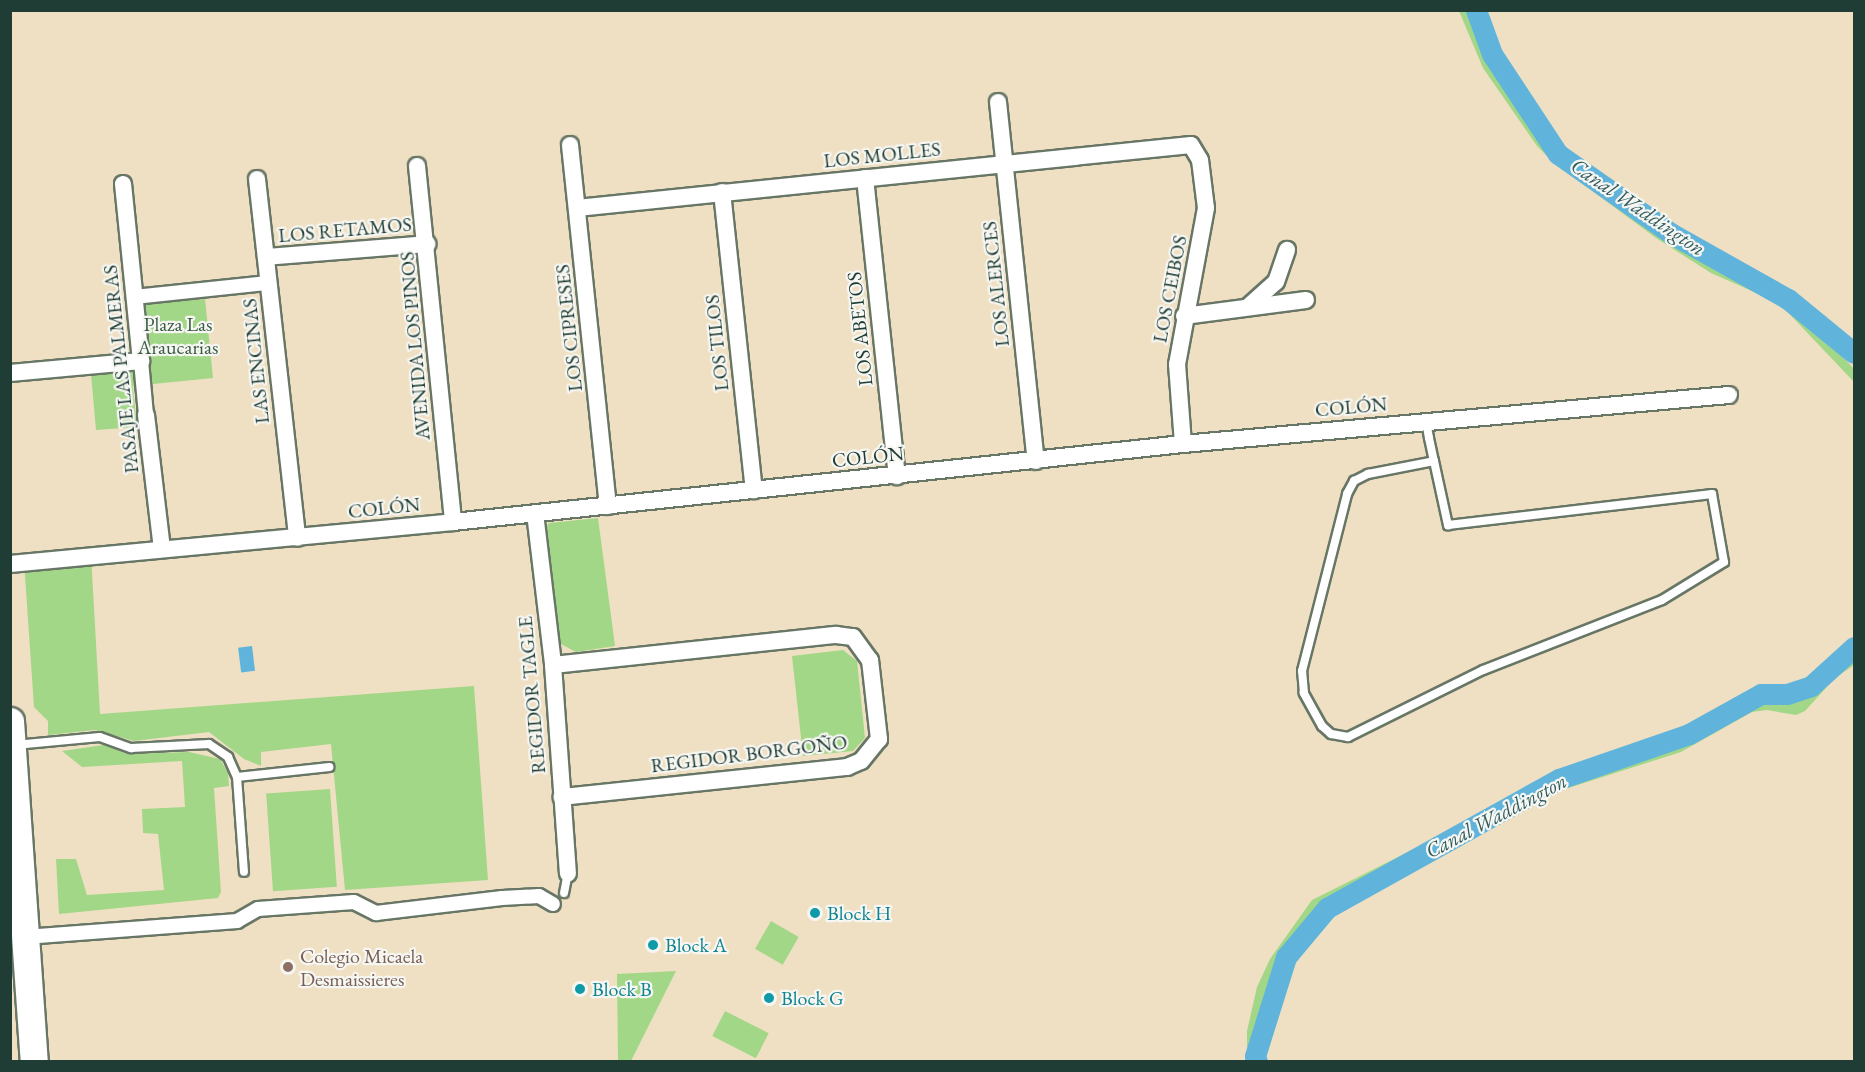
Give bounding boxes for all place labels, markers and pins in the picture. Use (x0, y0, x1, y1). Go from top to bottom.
place label: Block H (827, 901, 891, 925)
marker: Block H (808, 906, 822, 920)
place label: Block A (665, 933, 727, 957)
marker: Block A (646, 938, 660, 952)
place label: Colegio Micaela Desmaissieres (300, 944, 423, 991)
marker: Colegio Micaela Desmaissieres (281, 960, 295, 974)
place label: Block B (592, 977, 652, 1001)
marker: Block B (573, 982, 587, 996)
place label: Block G (781, 986, 844, 1010)
marker: Block G (762, 991, 776, 1005)

